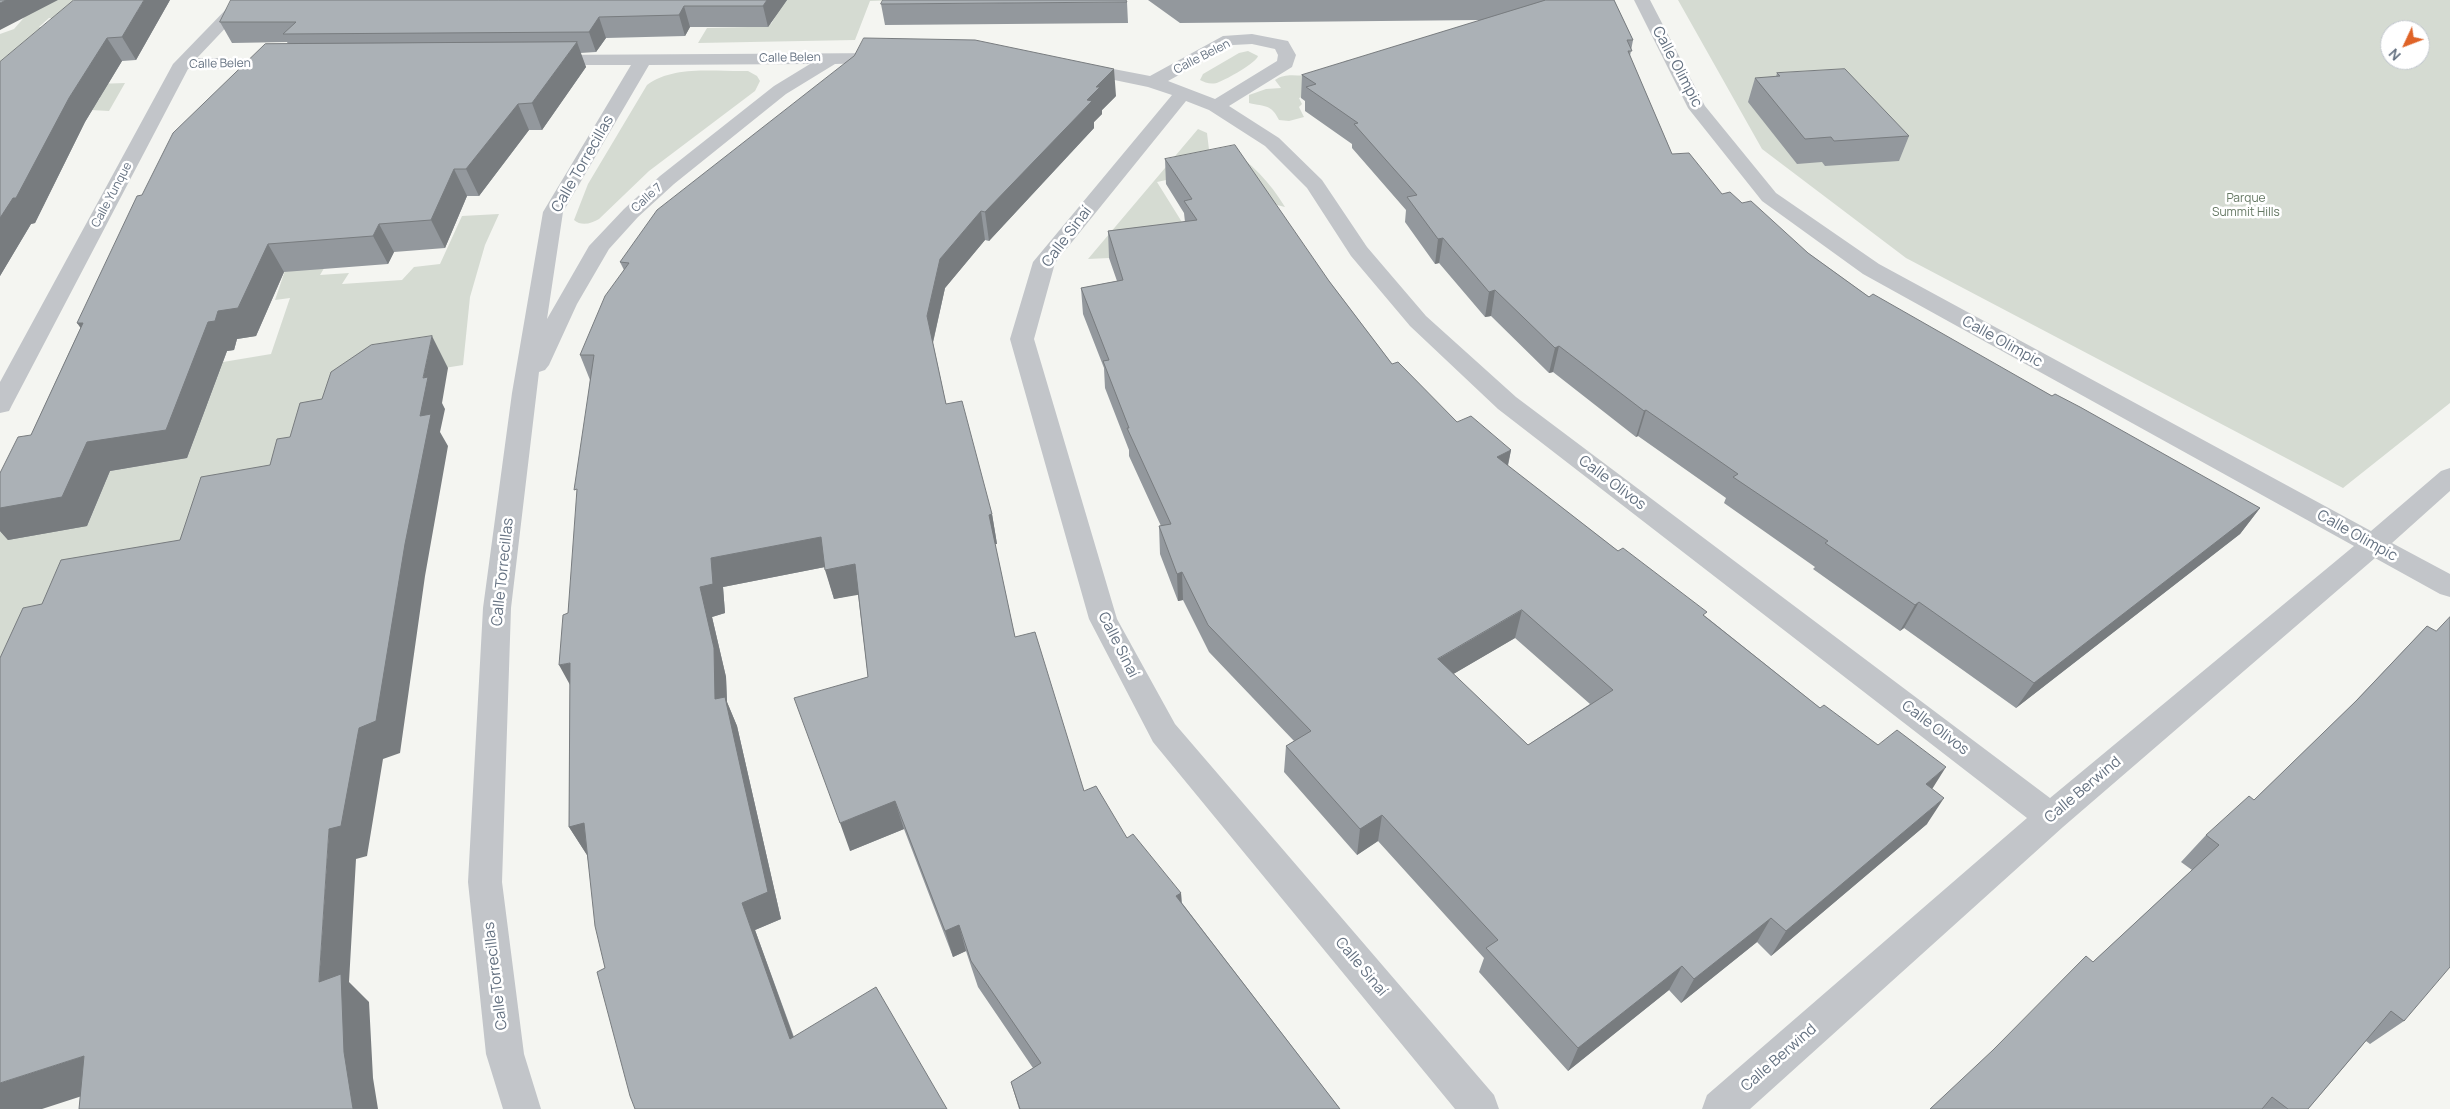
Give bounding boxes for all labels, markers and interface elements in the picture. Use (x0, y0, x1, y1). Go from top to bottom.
north arrow (2380, 20, 2430, 70)
street label: Calle Olimpic (1648, 23, 1706, 111)
street label: Calle Belen (1171, 37, 1233, 77)
text: N (2384, 45, 2405, 65)
street label: Calle Belen (759, 50, 821, 66)
street label: Calle Belen (189, 56, 251, 72)
street label: Calle Torrecillas (548, 112, 618, 216)
street label: Calle Yunque (89, 160, 135, 230)
street label: Calle 7 (629, 181, 665, 215)
park label: Parque Summit Hills (2212, 192, 2280, 220)
street label: Calle Sinaí (1038, 203, 1096, 271)
street label: Calle Olimpic (1959, 313, 2045, 371)
street label: Calle Olivos (1575, 452, 1649, 514)
street label: Calle Olimpic (2314, 507, 2400, 565)
street label: Calle Torrecillas (488, 517, 518, 627)
street label: Calle Sinaí (1094, 609, 1142, 681)
street label: Calle Olivos (1898, 697, 1972, 759)
street label: Calle Berwind (2041, 753, 2125, 827)
street label: Calle Torrecillas (480, 921, 512, 1031)
street label: Calle Sinaí (1331, 934, 1391, 1000)
street label: Calle Berwind (1738, 1020, 1820, 1096)

